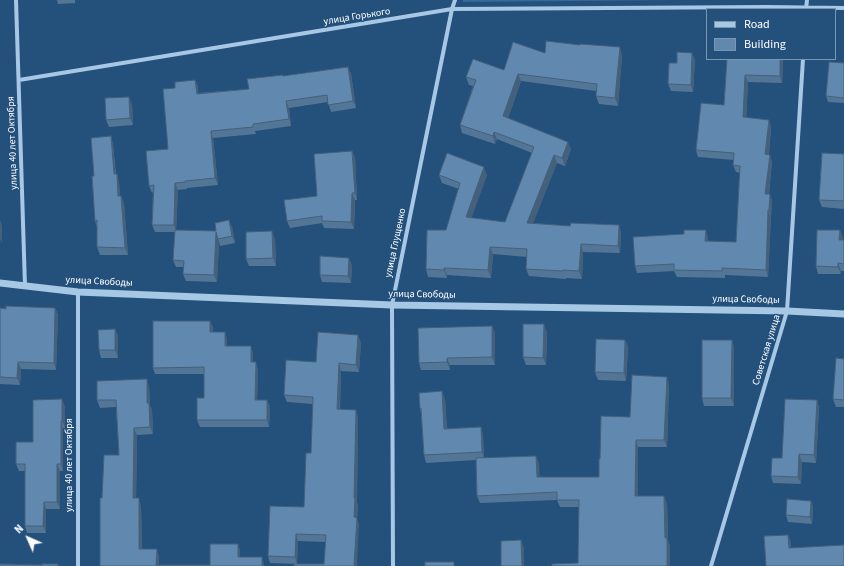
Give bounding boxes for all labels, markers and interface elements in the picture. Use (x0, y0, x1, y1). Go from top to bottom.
street label: улица Горького (323, 6, 391, 28)
legend (706, 8, 836, 60)
text: Road (744, 16, 770, 33)
text: Building (744, 36, 786, 53)
street label: улица 40 лет Октября (5, 96, 21, 190)
street label: улица Глущенко (383, 207, 409, 279)
street label: улица Свободы (65, 274, 133, 290)
street label: улица Свободы (388, 288, 456, 302)
street label: улица Свободы (712, 293, 780, 307)
street label: Советская улица (751, 313, 783, 387)
street label: улица 40 лет Октября (64, 418, 76, 512)
north arrow (8, 518, 48, 558)
text: N (11, 521, 27, 537)

